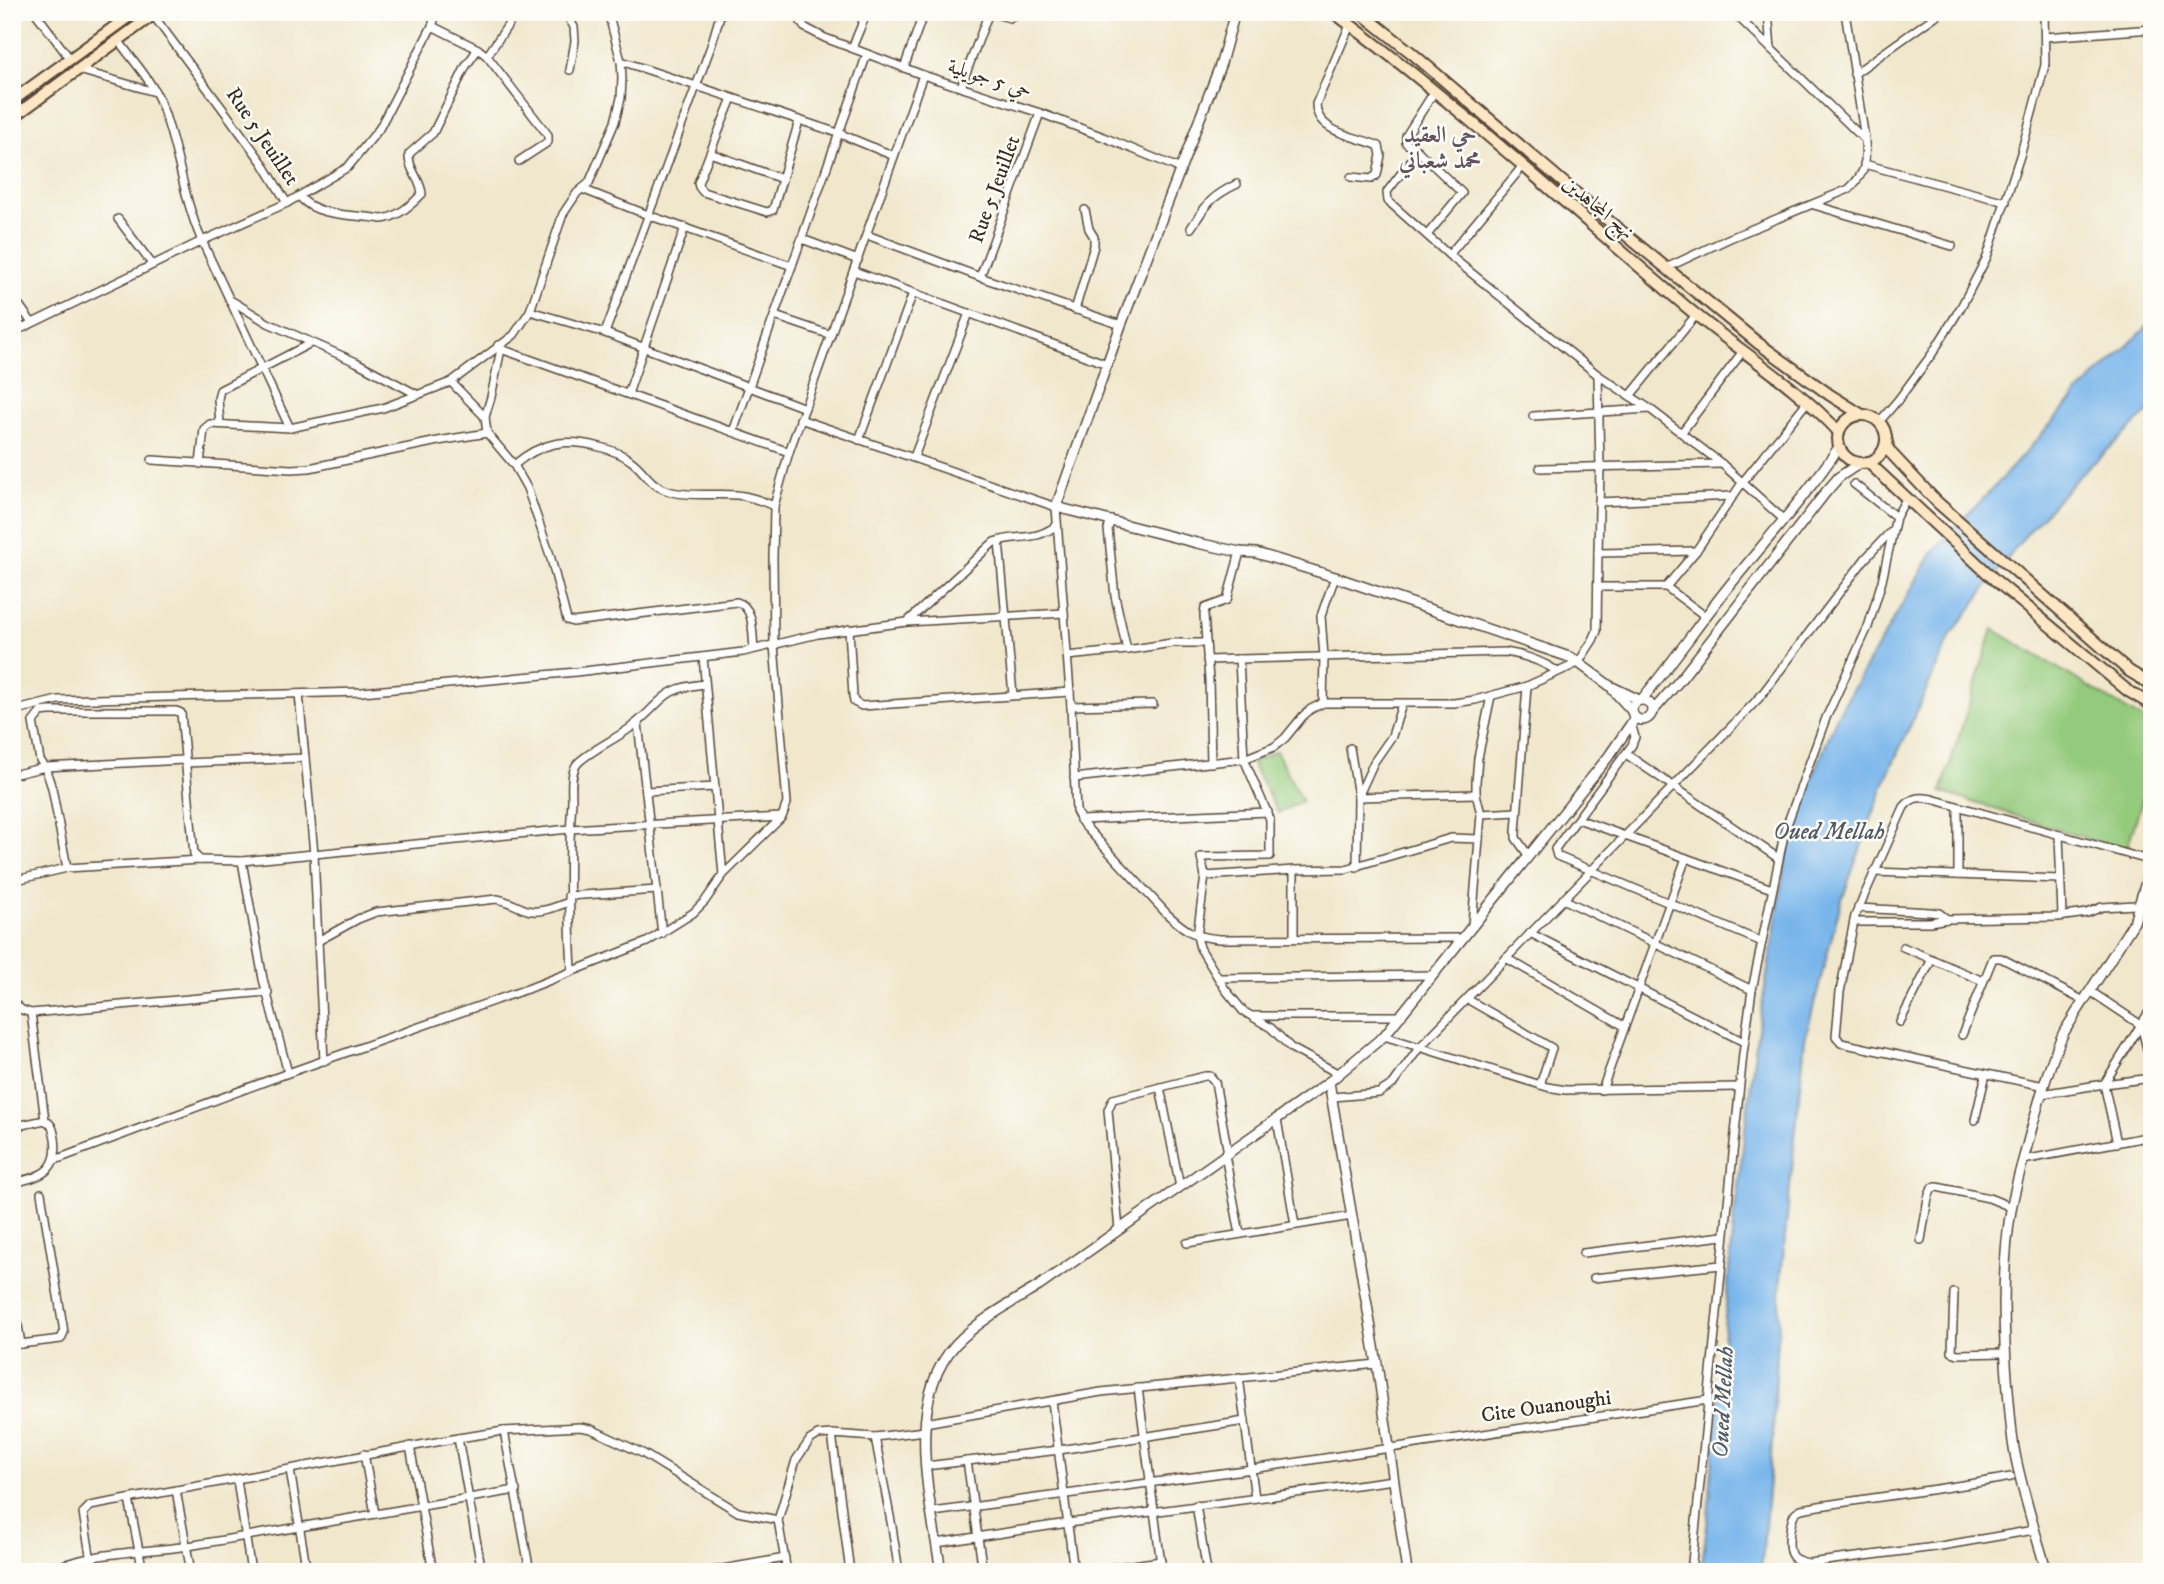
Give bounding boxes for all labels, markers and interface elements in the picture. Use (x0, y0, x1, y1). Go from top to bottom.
street label: حي 5 جويلية (943, 53, 1035, 108)
street label: Rue 5 Jeuillet (220, 83, 305, 191)
district label: حي العقيد محمد شعباني (1398, 121, 1481, 179)
street label: Rue 5 Jeuillet (963, 132, 1026, 247)
street label: نهج المجاهدين (1554, 170, 1640, 249)
water label: Oued Mellah (1773, 818, 1885, 847)
water label: Oued Mellah (1706, 1346, 1741, 1459)
street label: Cite Ouanoughi (1479, 1385, 1613, 1429)

